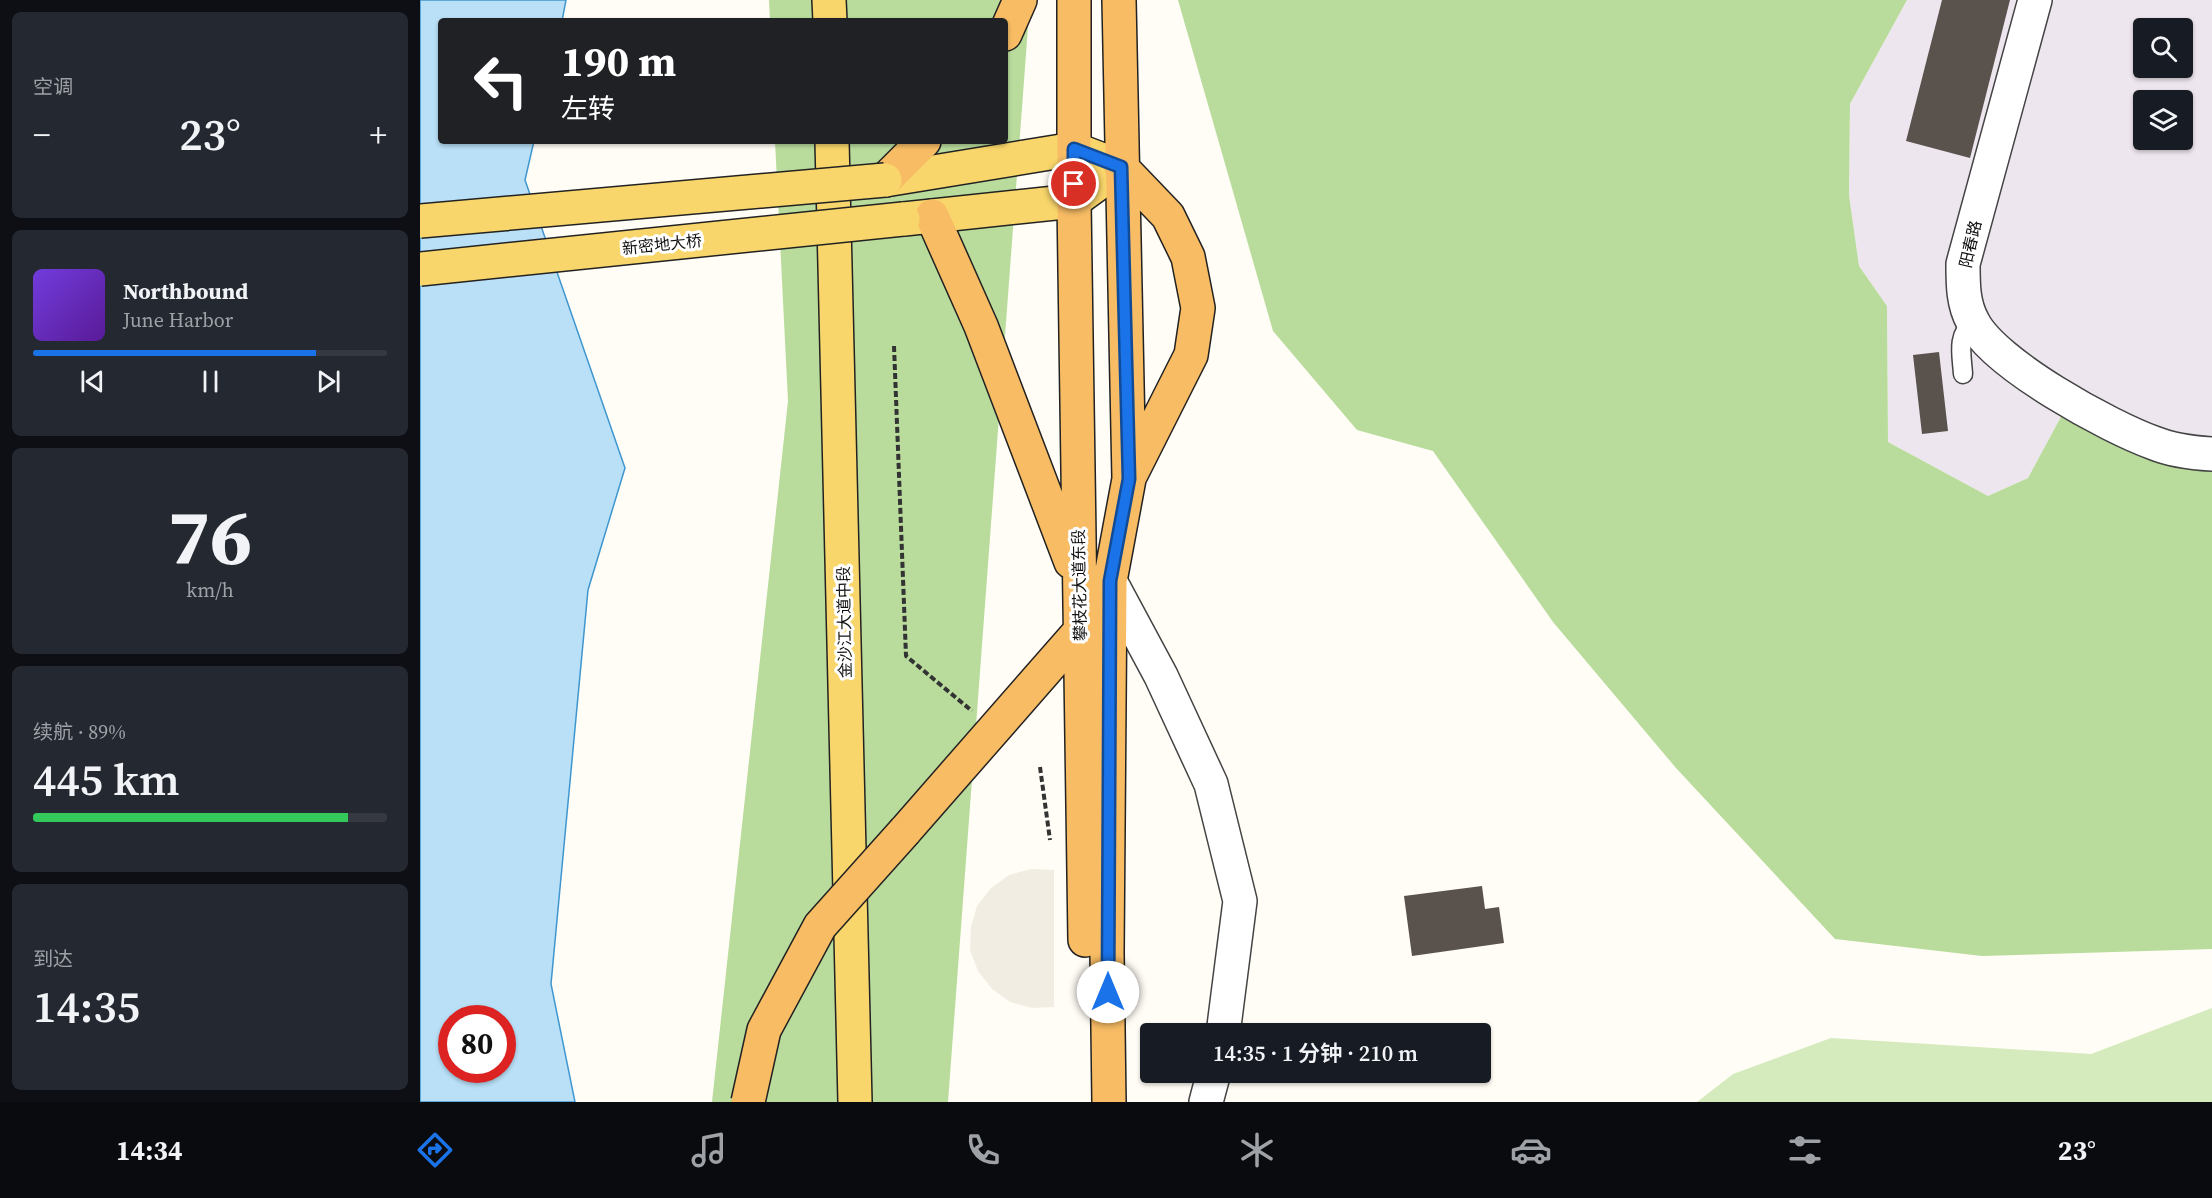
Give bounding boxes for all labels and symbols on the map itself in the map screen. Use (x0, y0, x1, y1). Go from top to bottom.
pin (1048, 158, 1099, 209)
street label: 阳春路 (1954, 218, 1986, 270)
street label: 新密地大桥 (621, 229, 703, 259)
street label: 攀枝花大道东段 (1067, 529, 1091, 641)
street label: 金沙江大道中段 (832, 566, 856, 678)
position arrow (1076, 960, 1140, 1024)
speed limit sign: 80 (438, 1005, 516, 1083)

